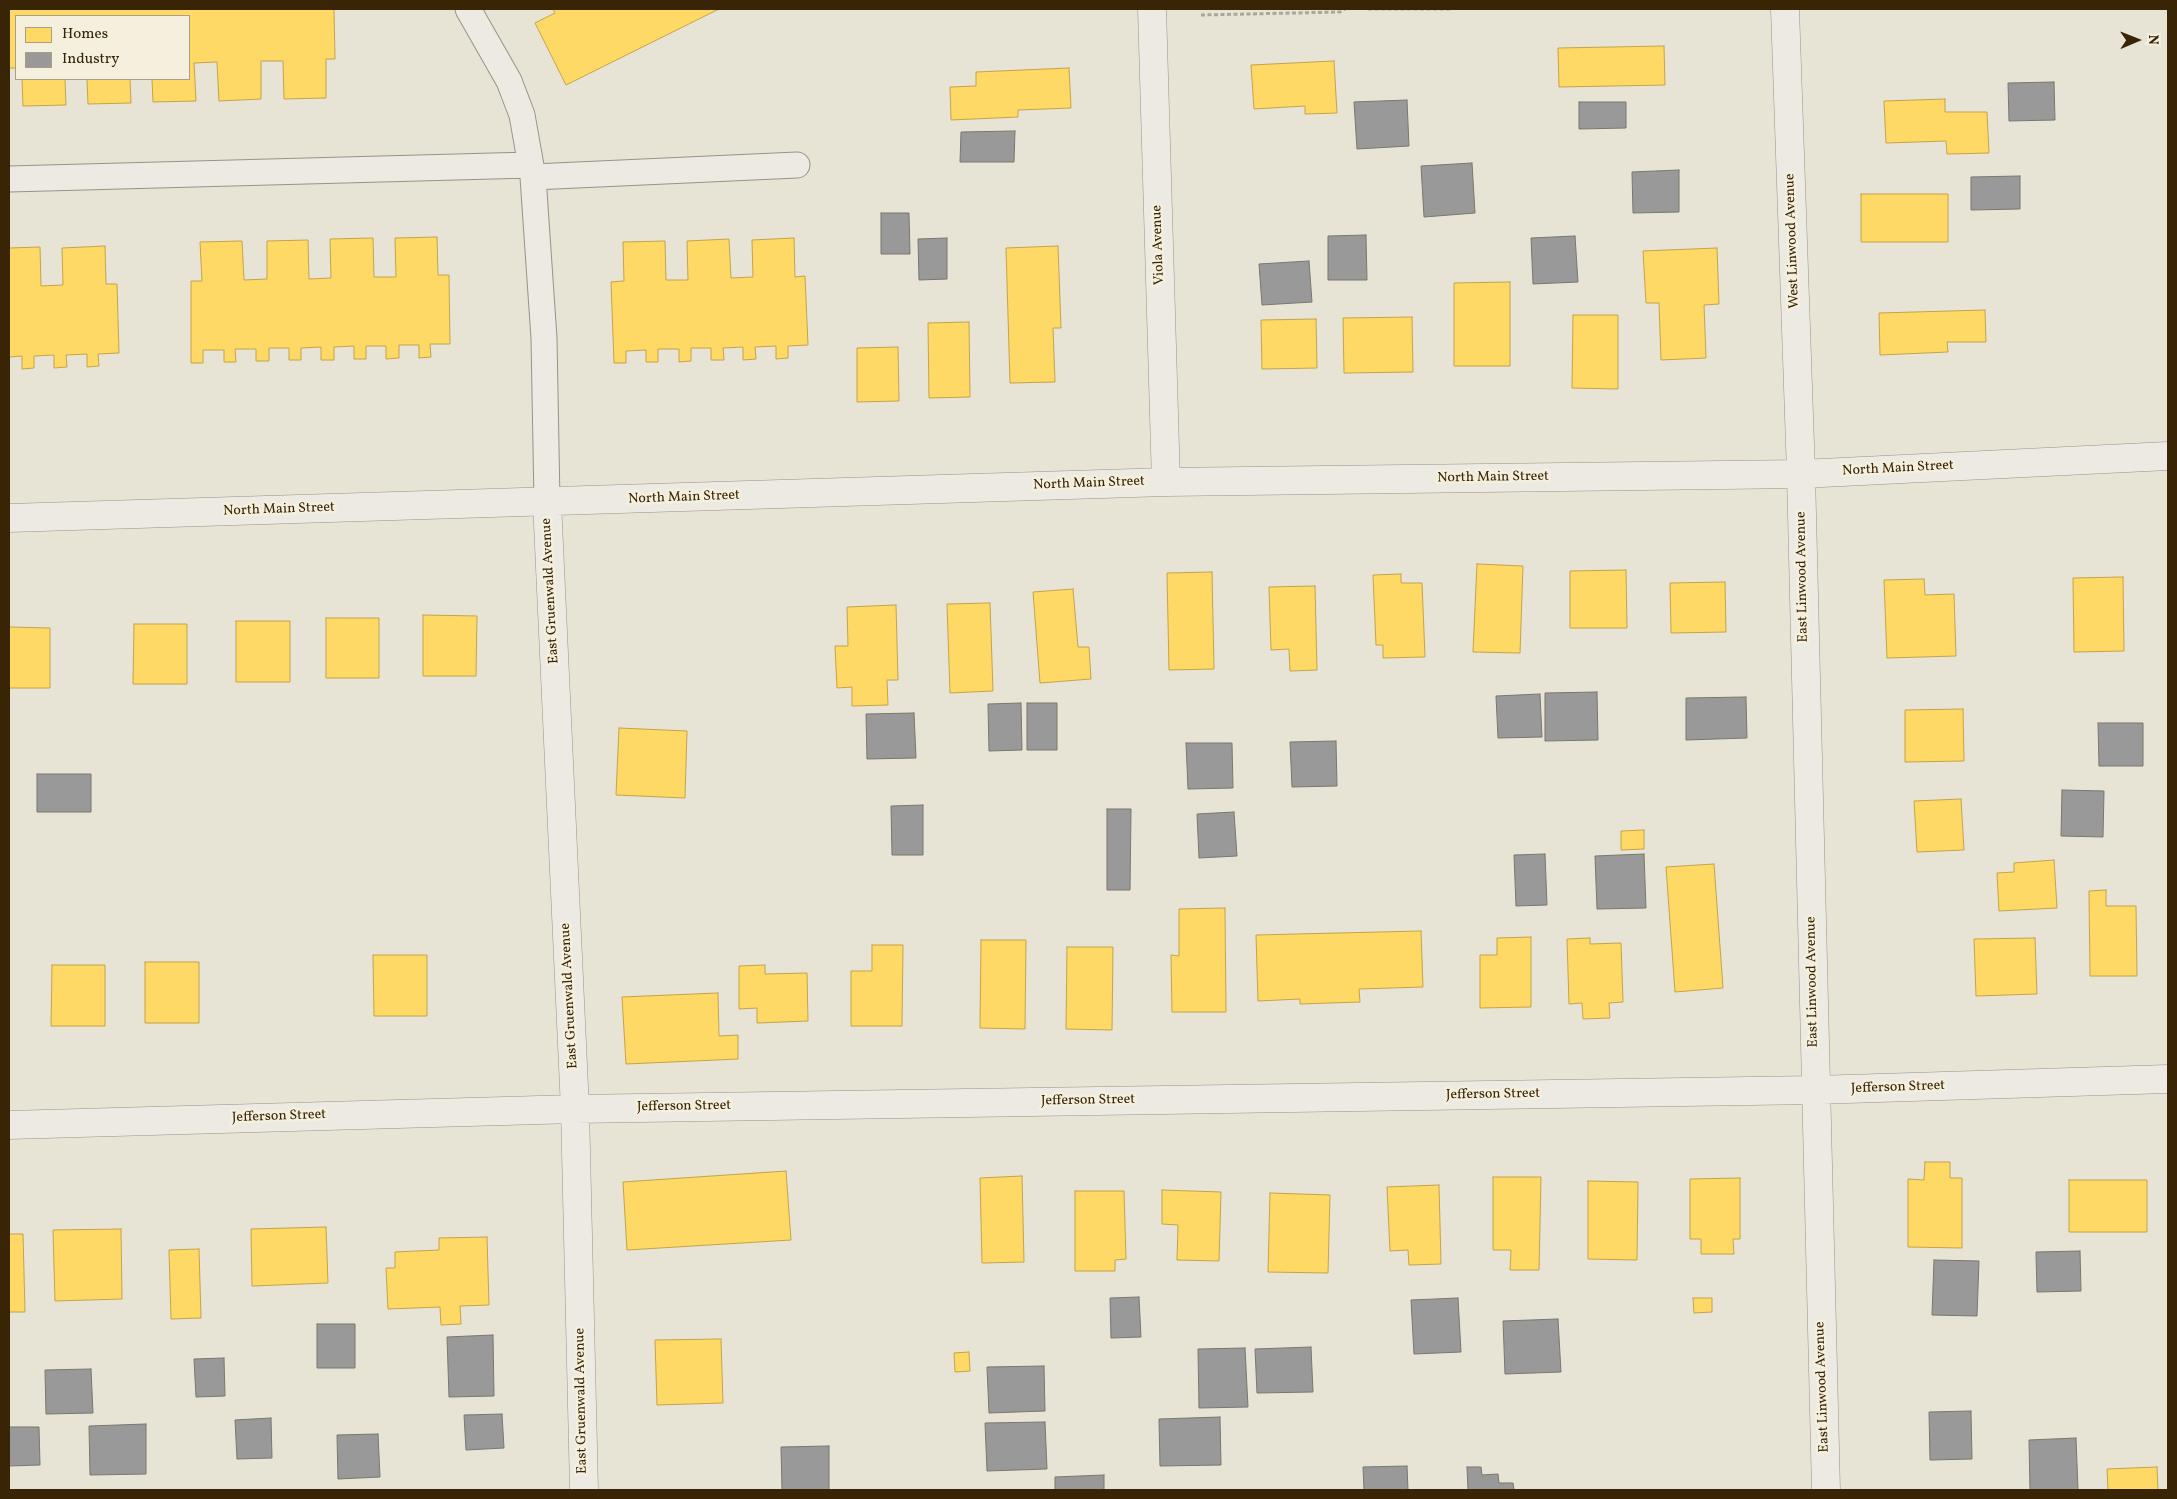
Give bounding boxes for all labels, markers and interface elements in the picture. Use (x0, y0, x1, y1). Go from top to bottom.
legend (15, 15, 190, 80)
north arrow (2112, 15, 2162, 65)
text: Homes (62, 24, 108, 45)
text: N (2143, 34, 2162, 45)
text: Industry (62, 49, 119, 70)
street label: West Linwood Avenue (1782, 173, 1804, 309)
street label: Viola Avenue (1149, 205, 1169, 285)
street label: North Main Street (1842, 458, 1954, 480)
street label: North Main Street (1437, 469, 1549, 487)
street label: North Main Street (1033, 474, 1145, 494)
street label: North Main Street (628, 488, 740, 508)
street label: North Main Street (223, 500, 335, 520)
street label: East Linwood Avenue (1793, 511, 1813, 643)
street label: East Gruenwald Avenue (539, 518, 563, 664)
street label: East Linwood Avenue (1803, 916, 1823, 1048)
street label: East Gruenwald Avenue (558, 923, 582, 1069)
street label: Jefferson Street (1851, 1078, 1945, 1098)
street label: Jefferson Street (1446, 1086, 1540, 1104)
street label: Jefferson Street (1041, 1092, 1135, 1110)
street label: Jefferson Street (637, 1098, 731, 1116)
street label: Jefferson Street (232, 1107, 326, 1127)
street label: East Linwood Avenue (1812, 1321, 1834, 1453)
street label: East Gruenwald Avenue (572, 1328, 592, 1474)

